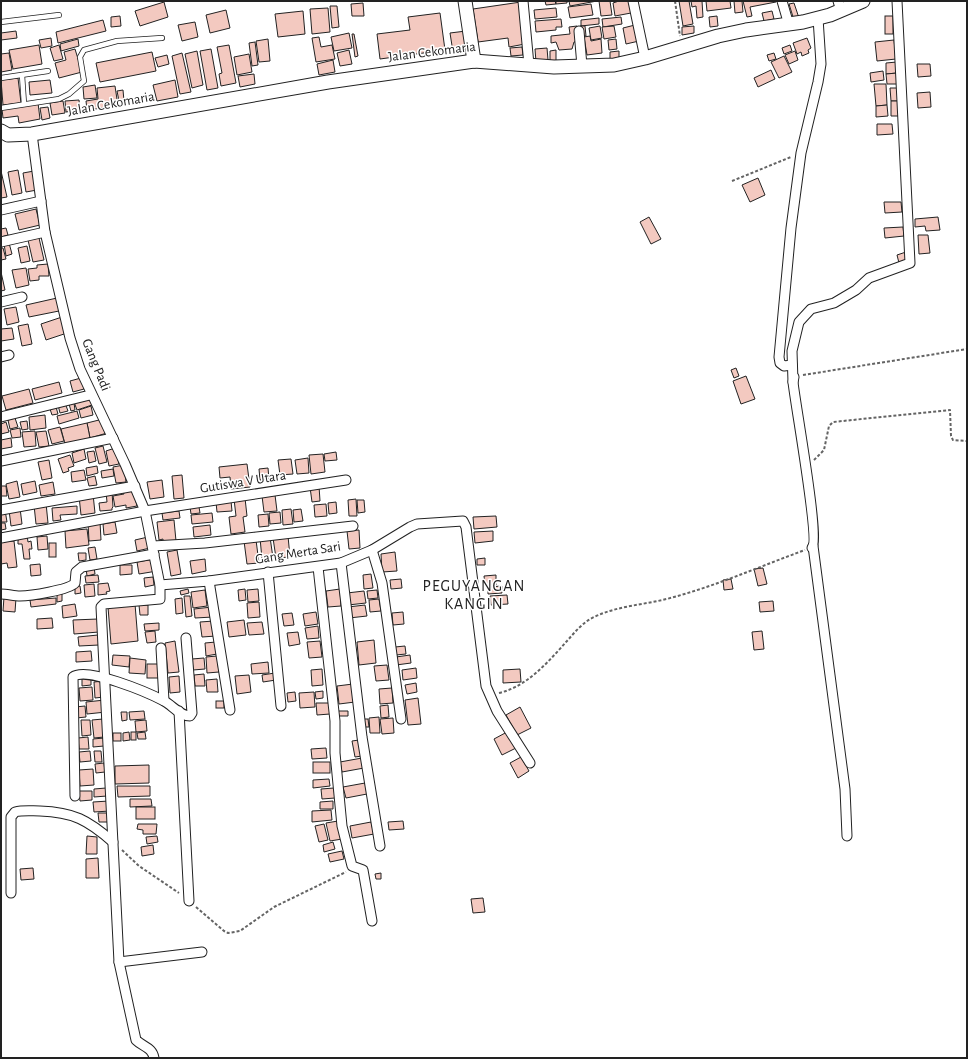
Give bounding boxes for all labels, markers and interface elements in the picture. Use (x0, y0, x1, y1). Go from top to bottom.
street label: Jalan Cekomaria (387, 40, 477, 64)
street label: Jalan Cekomaria (66, 89, 156, 119)
street label: Gang Padi (79, 337, 113, 393)
street label: Gutiswa V Utara (199, 468, 288, 496)
street label: Gang Merta Sari (254, 539, 342, 567)
district label: PEGUYANGAN KANGIN (423, 578, 525, 612)

